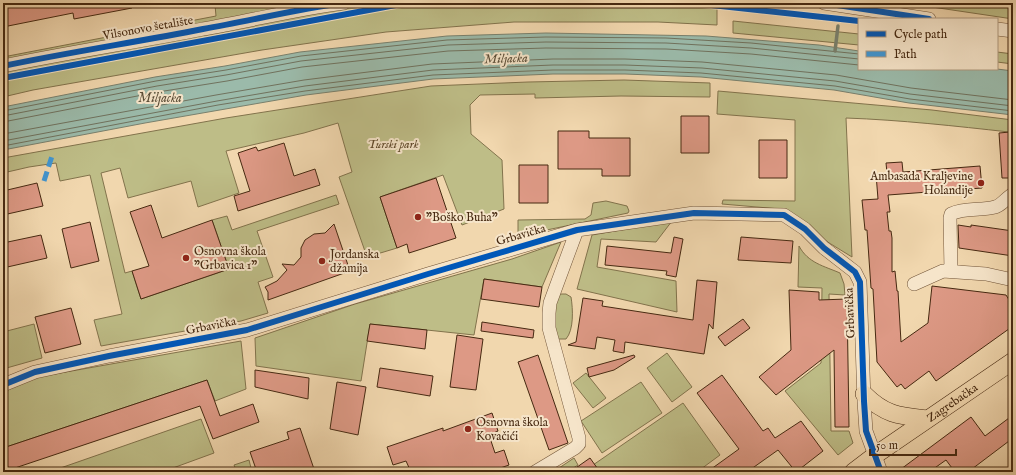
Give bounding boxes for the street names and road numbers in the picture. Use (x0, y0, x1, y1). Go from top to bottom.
street label: Vilsonovo šetalište (101, 13, 195, 43)
street label: Grbavička (495, 221, 548, 249)
street label: Grbavička (842, 287, 858, 339)
street label: Grbavička (185, 314, 238, 338)
street label: Zagrebačka (924, 379, 981, 425)

